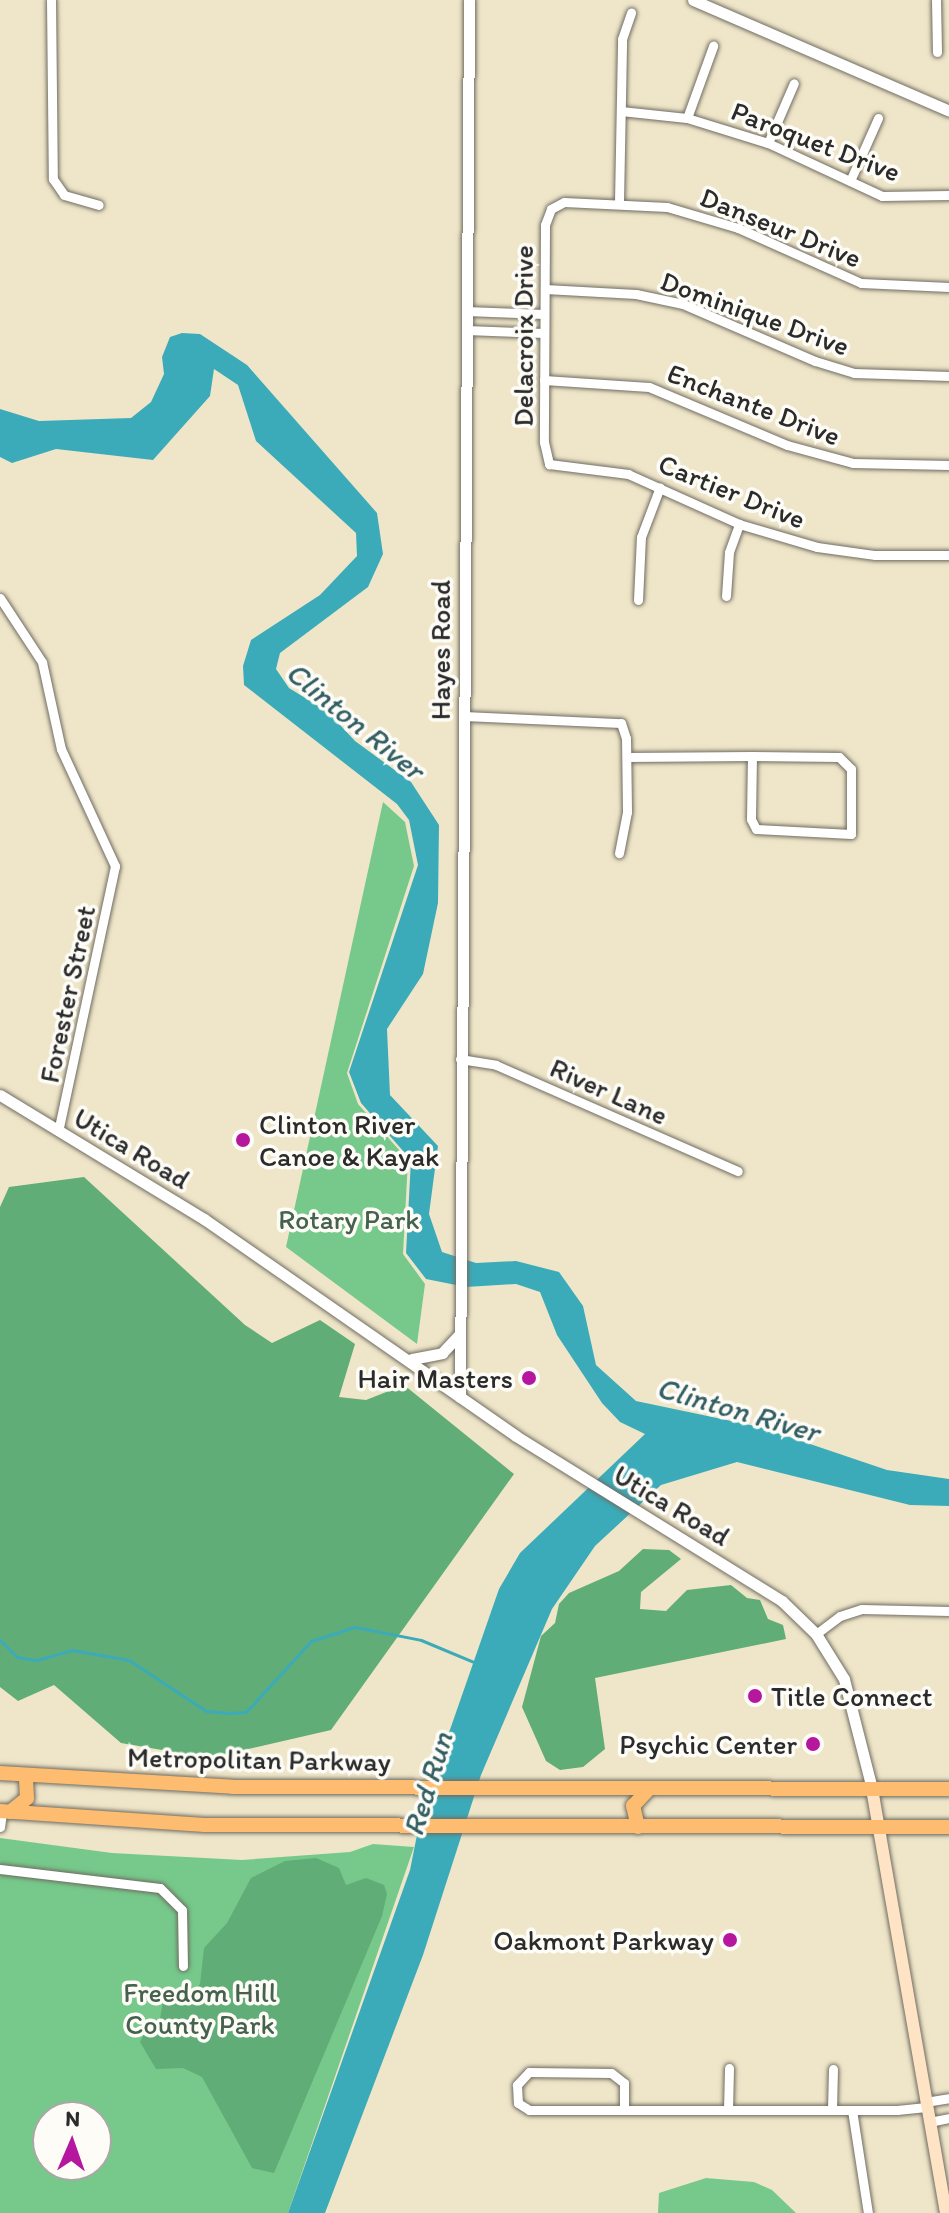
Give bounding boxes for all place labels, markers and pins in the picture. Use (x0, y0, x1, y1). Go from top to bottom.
place label: Clinton River Canoe & Kayak (259, 1107, 439, 1173)
marker: Clinton River Canoe & Kayak (234, 1131, 252, 1149)
place label: Hair Masters (358, 1361, 513, 1395)
marker: Hair Masters (520, 1369, 538, 1387)
place label: Title Connect (771, 1679, 932, 1713)
marker: Title Connect (746, 1687, 764, 1705)
place label: Psychic Center (619, 1727, 797, 1761)
marker: Psychic Center (804, 1735, 822, 1753)
place label: Oakmont Parkway (494, 1923, 714, 1957)
marker: Oakmont Parkway (721, 1931, 739, 1949)

